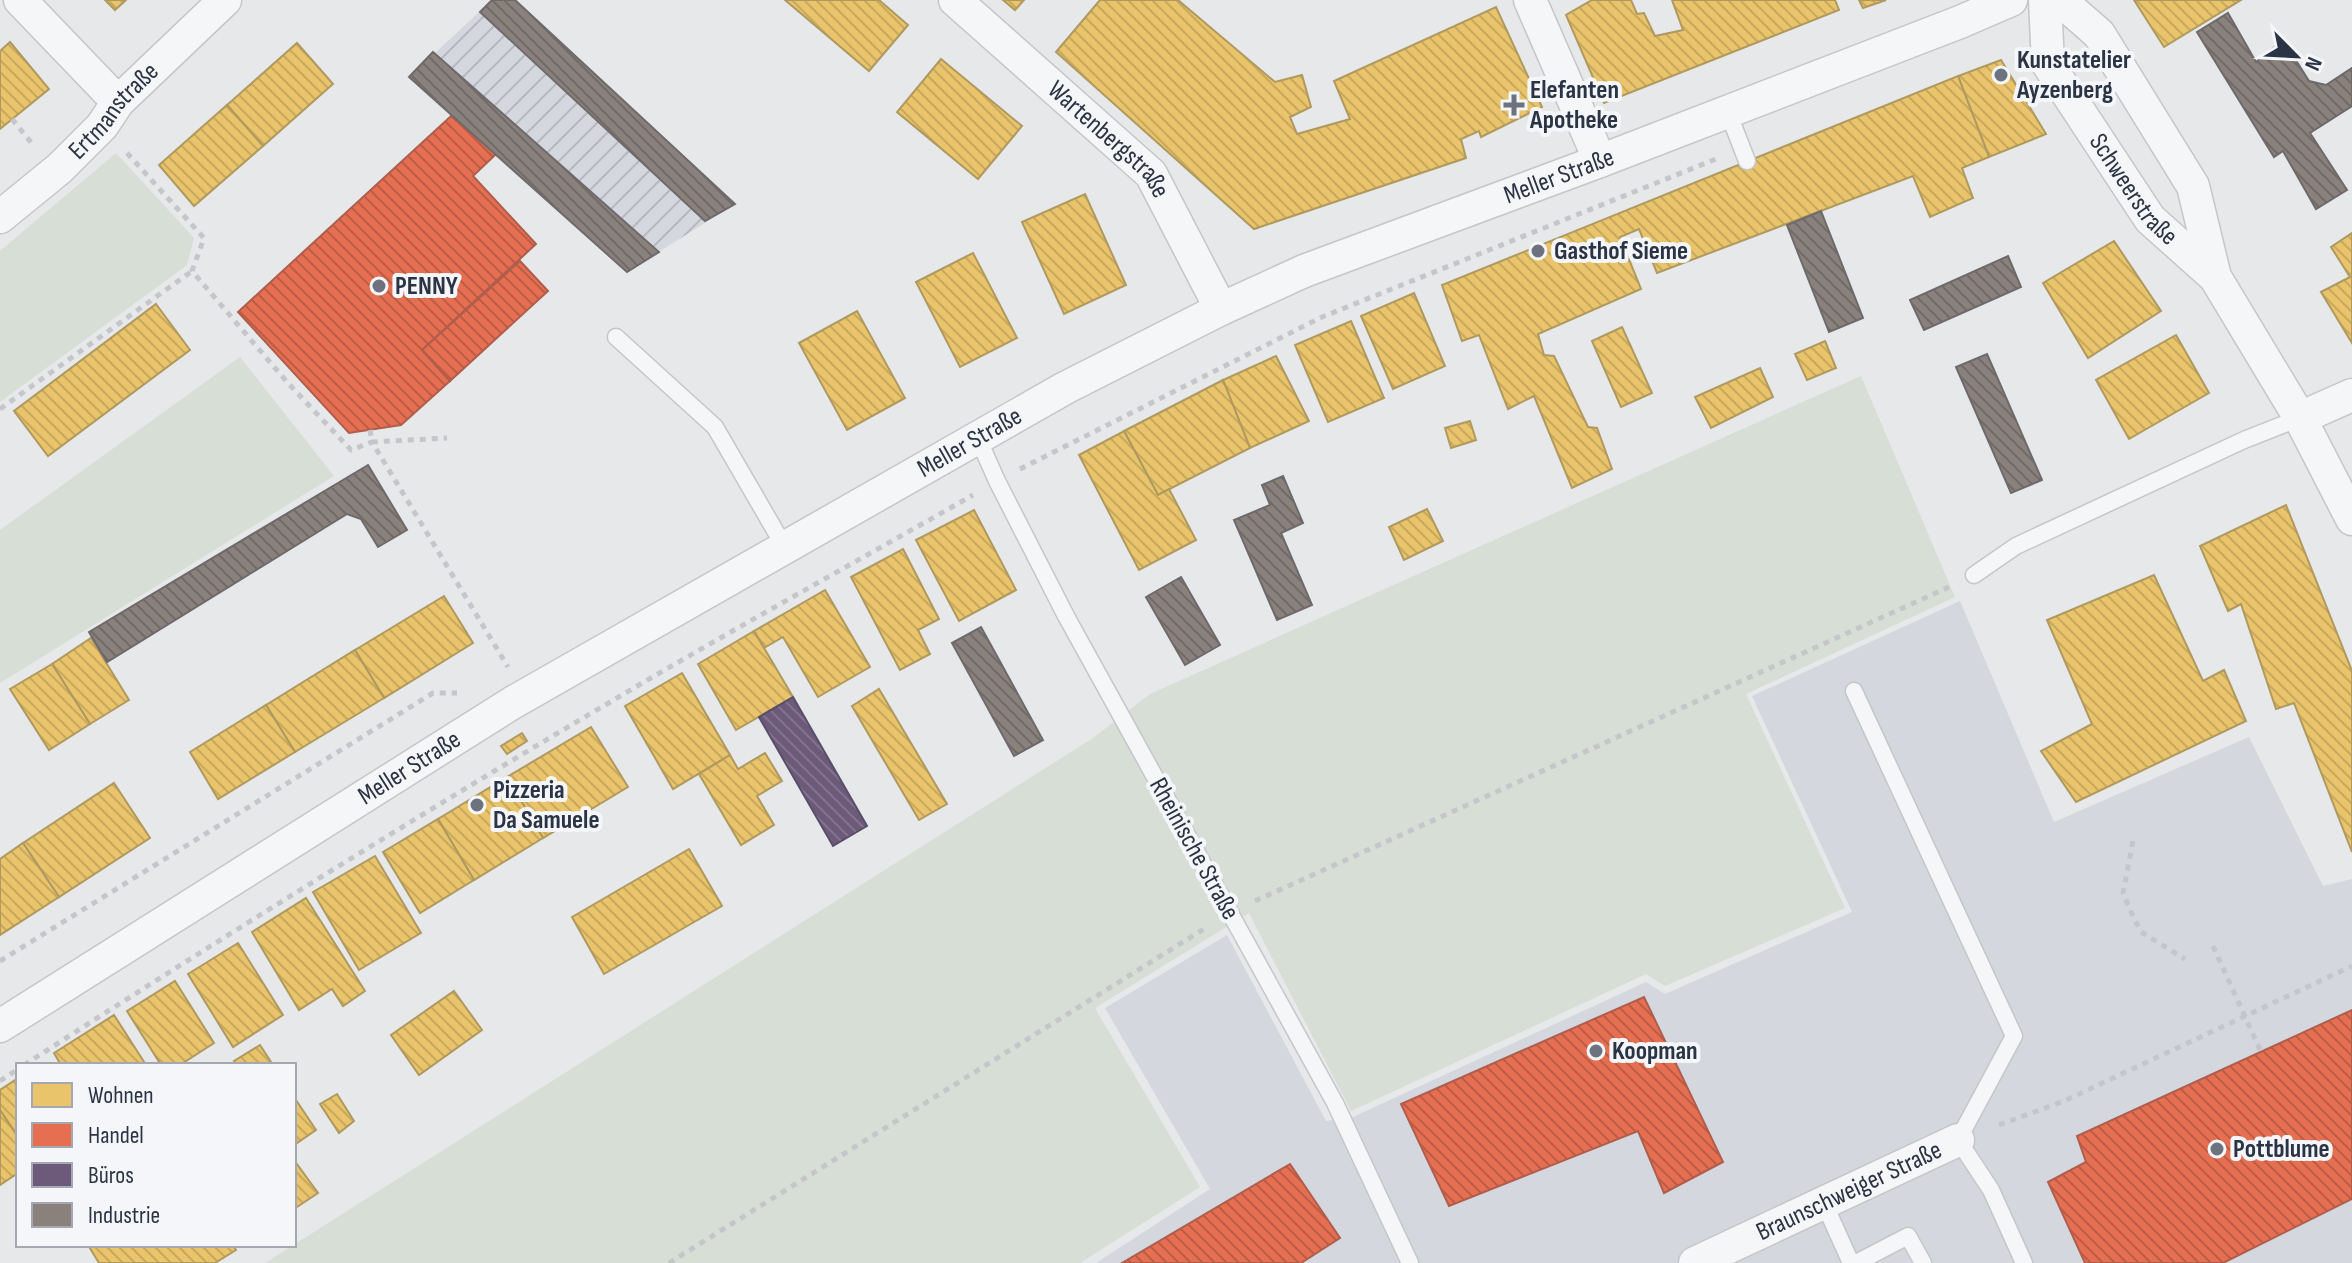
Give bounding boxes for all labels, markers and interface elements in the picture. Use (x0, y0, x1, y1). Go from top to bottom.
north arrow (2256, 16, 2336, 96)
place label: Kunstatelier Ayzenberg (2016, 45, 2131, 106)
text: N (2298, 53, 2328, 74)
street label: Ertmanstraße (62, 56, 165, 166)
marker: Kunstatelier Ayzenberg (1992, 66, 2010, 84)
street label: Wartenbergstraße (1041, 74, 1176, 203)
place label: Elefanten Apotheke (1529, 75, 1619, 136)
marker: Elefanten Apotheke (1505, 96, 1523, 114)
street label: Schweerstraße (2083, 128, 2184, 252)
street label: Meller Straße (1500, 142, 1619, 211)
place label: Gasthof Sieme (1554, 236, 1688, 267)
marker: Gasthof Sieme (1529, 242, 1547, 260)
place label: PENNY (395, 271, 458, 302)
marker: PENNY (370, 277, 388, 295)
street label: Meller Straße (912, 400, 1027, 484)
street label: Meller Straße (352, 724, 466, 812)
street label: Rheinische Straße (1142, 773, 1246, 925)
place label: Pizzeria Da Samuele (493, 775, 600, 836)
marker: Pizzeria Da Samuele (468, 796, 486, 814)
place label: Koopman (1612, 1036, 1698, 1067)
marker: Koopman (1587, 1042, 1605, 1060)
legend (16, 1063, 296, 1247)
text: Wohnen (88, 1081, 154, 1110)
text: Handel (88, 1121, 144, 1150)
street label: Braunschweiger Straße (1751, 1134, 1947, 1248)
place label: Pottblume (2233, 1134, 2330, 1165)
marker: Pottblume (2208, 1140, 2226, 1158)
text: Büros (88, 1161, 134, 1190)
text: Industrie (88, 1201, 160, 1230)

